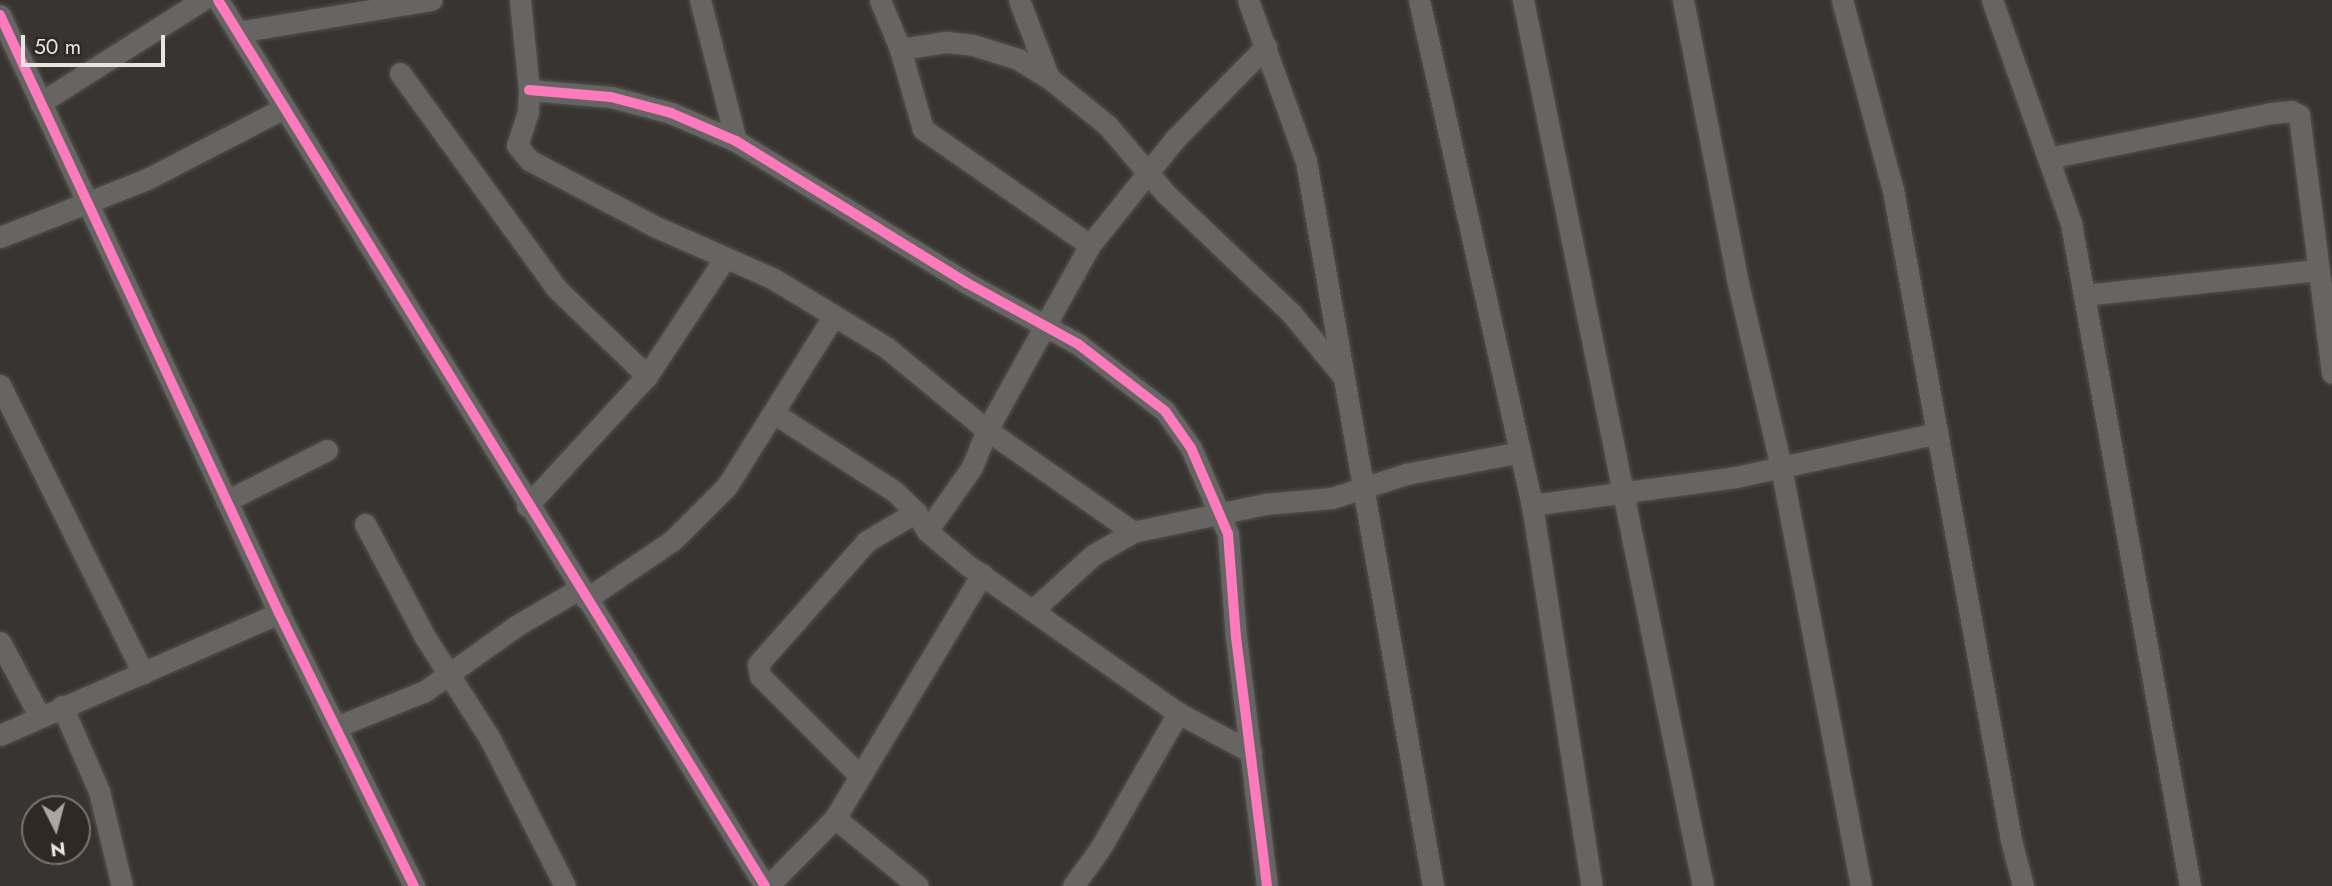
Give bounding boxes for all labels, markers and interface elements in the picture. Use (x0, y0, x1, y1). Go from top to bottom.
scale bar (24, 21, 168, 65)
text: 50 m (34, 32, 81, 62)
north arrow (21, 795, 91, 865)
text: N (49, 835, 67, 864)

